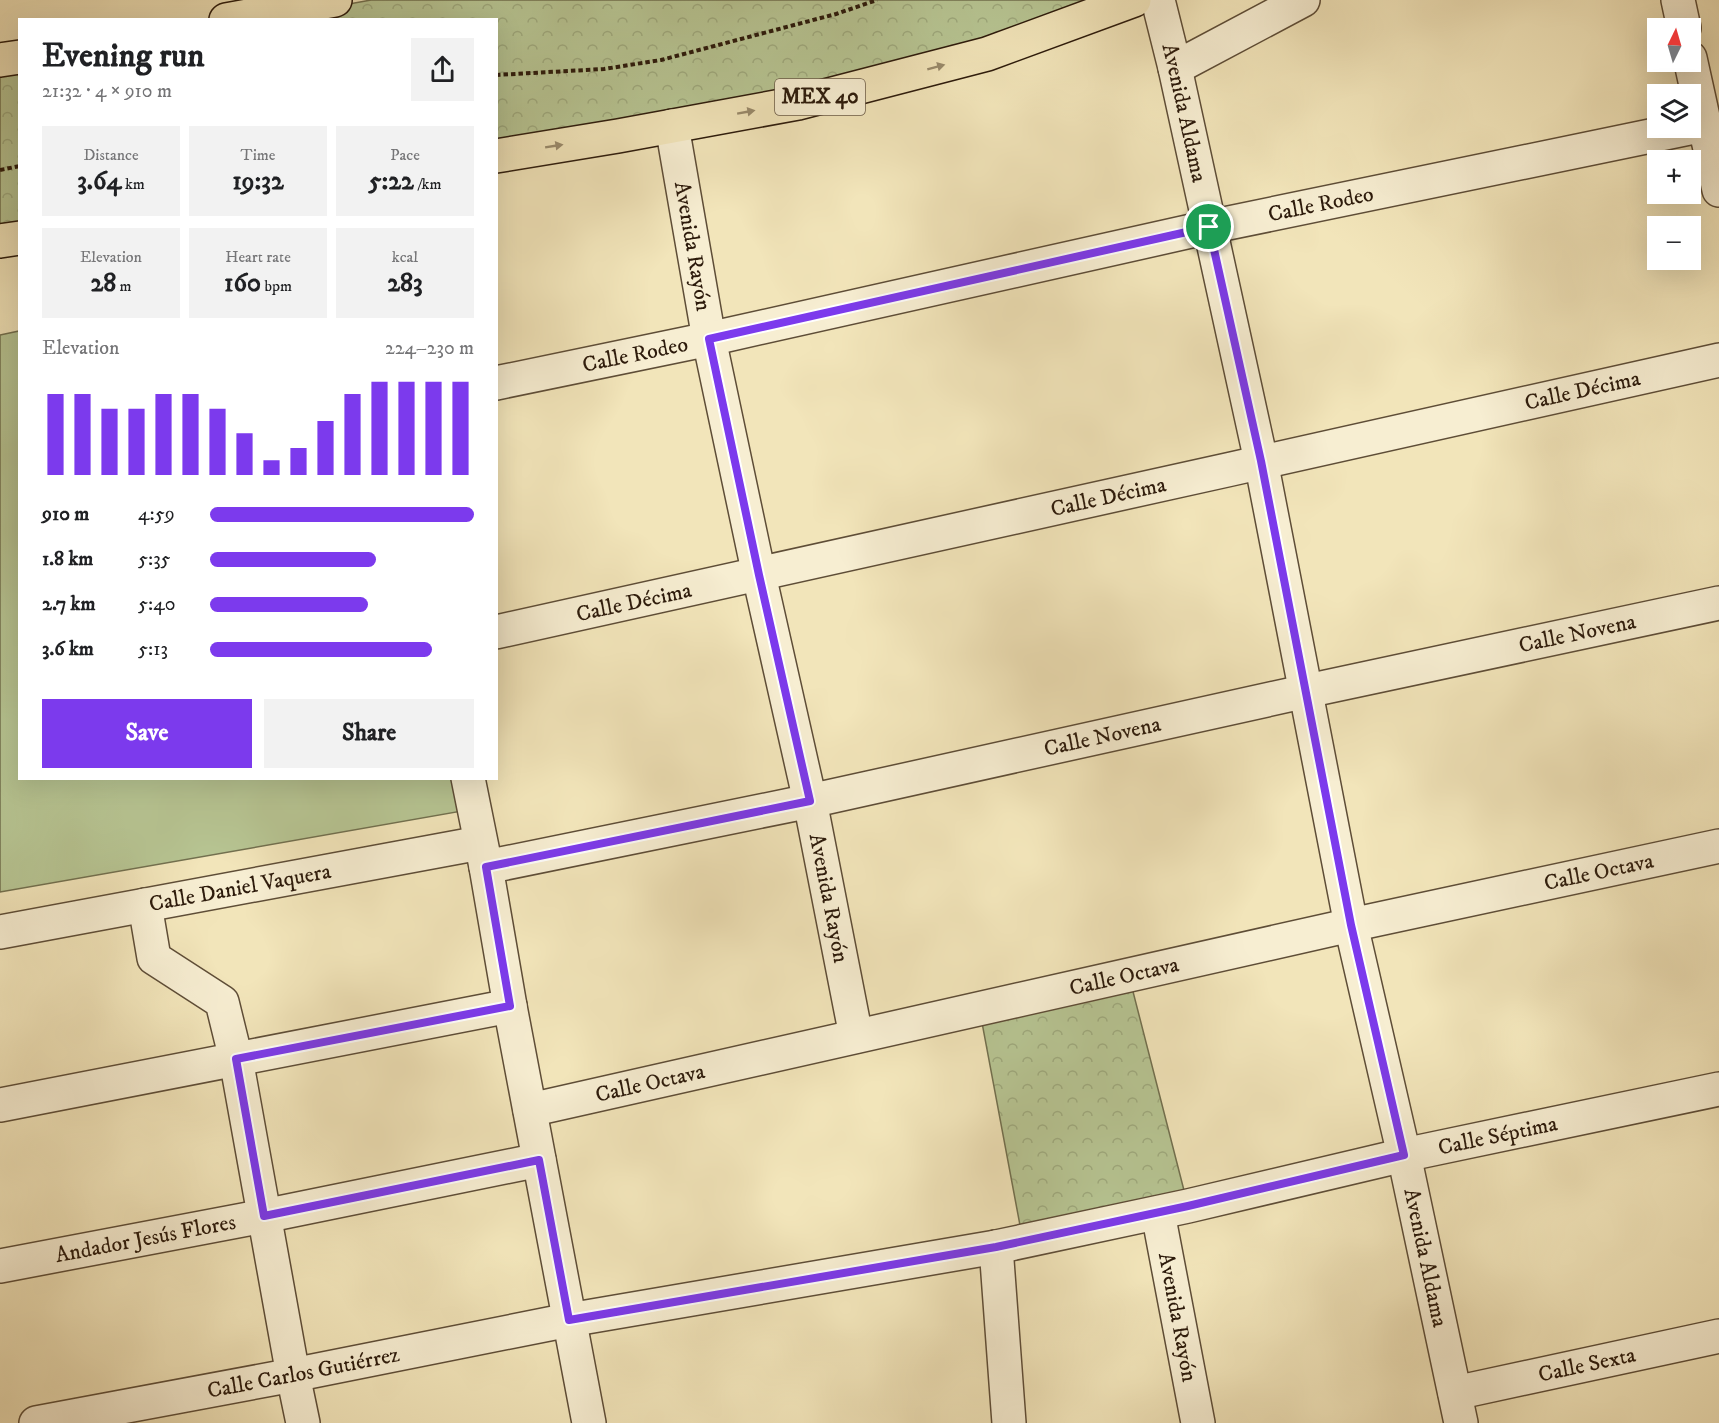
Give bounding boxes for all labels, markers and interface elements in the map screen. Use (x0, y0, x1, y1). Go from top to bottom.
north arrow (1647, 18, 1701, 72)
map controls (1647, 18, 1701, 270)
text: Evening run (42, 36, 204, 77)
button: share (411, 38, 474, 101)
street label: Avenida Aldama (1156, 41, 1213, 185)
one-way arrow (927, 62, 945, 71)
text: 21:32 · 4 × 910 m (42, 79, 172, 104)
road number: MEX 40 (775, 79, 865, 115)
button: layers (1647, 84, 1701, 138)
one-way arrow (737, 108, 756, 117)
one-way arrow (545, 142, 564, 151)
text: Distance (83, 145, 139, 165)
text: Time (241, 145, 275, 165)
text: Pace (390, 145, 420, 165)
button: + (1647, 150, 1701, 204)
text: 3.64 (77, 165, 121, 198)
text: 19:32 (232, 165, 284, 198)
text: 5:22 (369, 165, 414, 198)
text: km (121, 174, 145, 194)
text: /km (414, 174, 441, 194)
street label: Avenida Rayón (668, 179, 717, 314)
street label: Calle Rodeo (1266, 180, 1376, 228)
pin (1183, 201, 1234, 252)
icon: arrive (1192, 210, 1225, 243)
button: − (1647, 216, 1701, 270)
text: Elevation (80, 247, 142, 267)
text: Heart rate (225, 247, 291, 267)
text: kcal (392, 247, 418, 267)
text: 28 (90, 267, 116, 300)
text: 160 (224, 267, 261, 300)
text: 283 (387, 267, 423, 300)
text: m (116, 276, 132, 296)
text: bpm (261, 276, 292, 296)
street label: Calle Rodeo (580, 330, 690, 378)
text: Elevation (42, 336, 119, 361)
text: 224–230 m (385, 336, 474, 361)
street label: Calle Décima (1522, 364, 1643, 416)
street label: Calle Décima (1048, 470, 1169, 523)
text: 910 m (42, 502, 89, 527)
text: 4:59 (138, 502, 175, 527)
text: 1.8 km (42, 547, 93, 572)
text: 5:35 (138, 547, 171, 572)
street label: Calle Décima (574, 576, 695, 628)
text: 2.7 km (42, 592, 95, 617)
text: 5:40 (138, 592, 175, 617)
street label: Calle Novena (1516, 608, 1639, 659)
text: 3.6 km (42, 637, 94, 662)
text: 5:13 (138, 637, 168, 662)
button: Save (42, 699, 252, 768)
button: Share (264, 699, 474, 768)
street label: Calle Novena (1041, 710, 1164, 762)
street label: Avenida Rayón (803, 831, 855, 965)
street label: Calle Octava (1541, 847, 1657, 897)
street label: Calle Daniel Vaquera (147, 857, 334, 918)
street label: Calle Octava (1067, 951, 1182, 1002)
street label: Calle Octava (593, 1057, 708, 1108)
street label: Calle Séptima (1435, 1110, 1560, 1161)
street label: Avenida Aldama (1398, 1186, 1454, 1330)
street label: Andador Jesús Flores (53, 1208, 238, 1269)
street label: Avenida Rayón (1152, 1250, 1203, 1384)
street label: Calle Carlos Gutiérrez (205, 1341, 402, 1404)
street label: Calle Sexta (1536, 1341, 1639, 1388)

